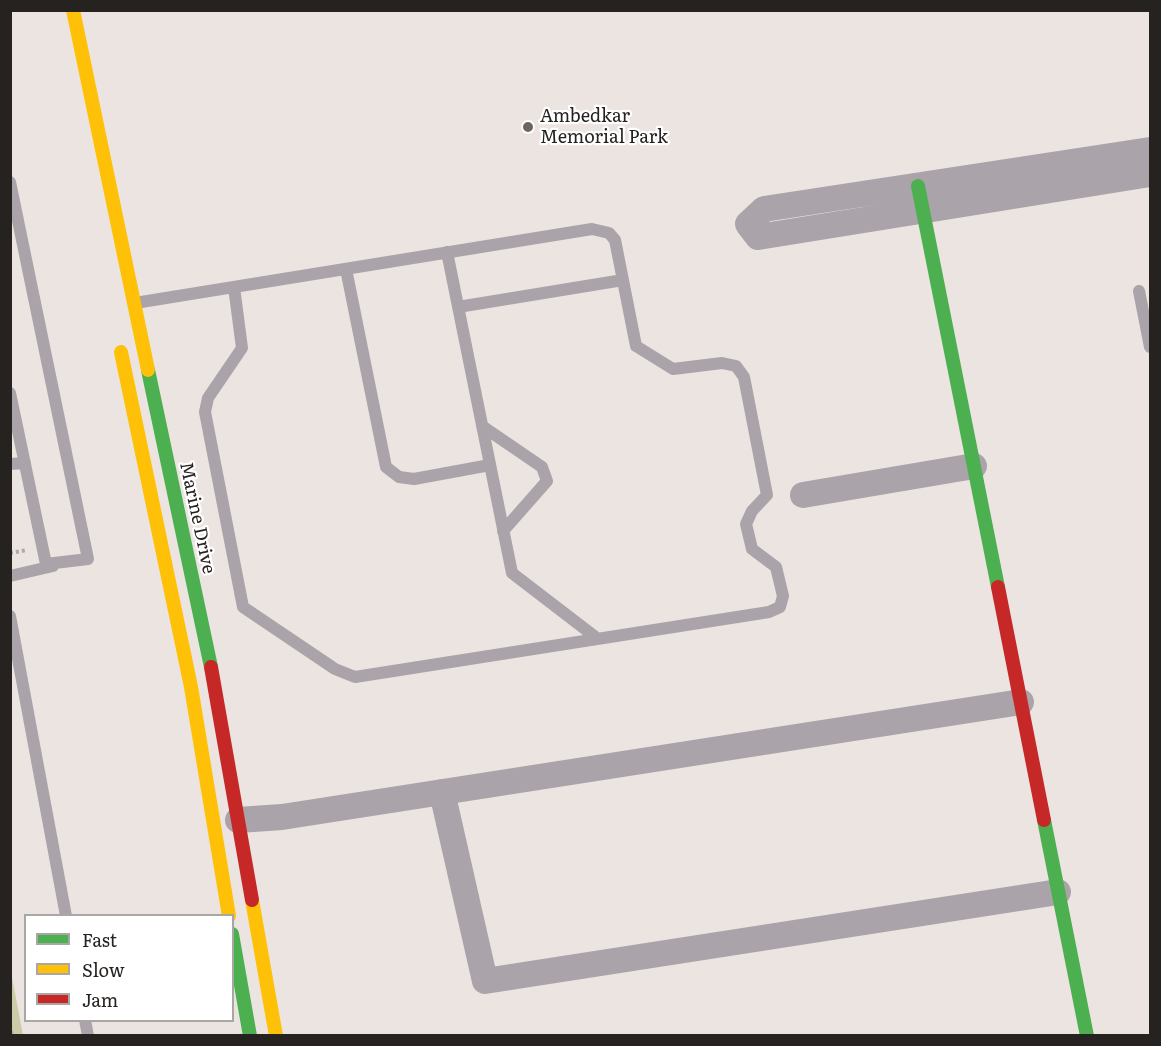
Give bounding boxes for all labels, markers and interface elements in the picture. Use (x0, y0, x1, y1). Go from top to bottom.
place label: Ambedkar Memorial Park (540, 106, 668, 148)
marker: Ambedkar Memorial Park (521, 120, 535, 134)
street label: Marine Drive (175, 460, 219, 576)
legend (24, 914, 234, 1022)
text: Fast (82, 926, 117, 953)
text: Slow (82, 956, 124, 983)
text: Jam (82, 986, 118, 1013)

